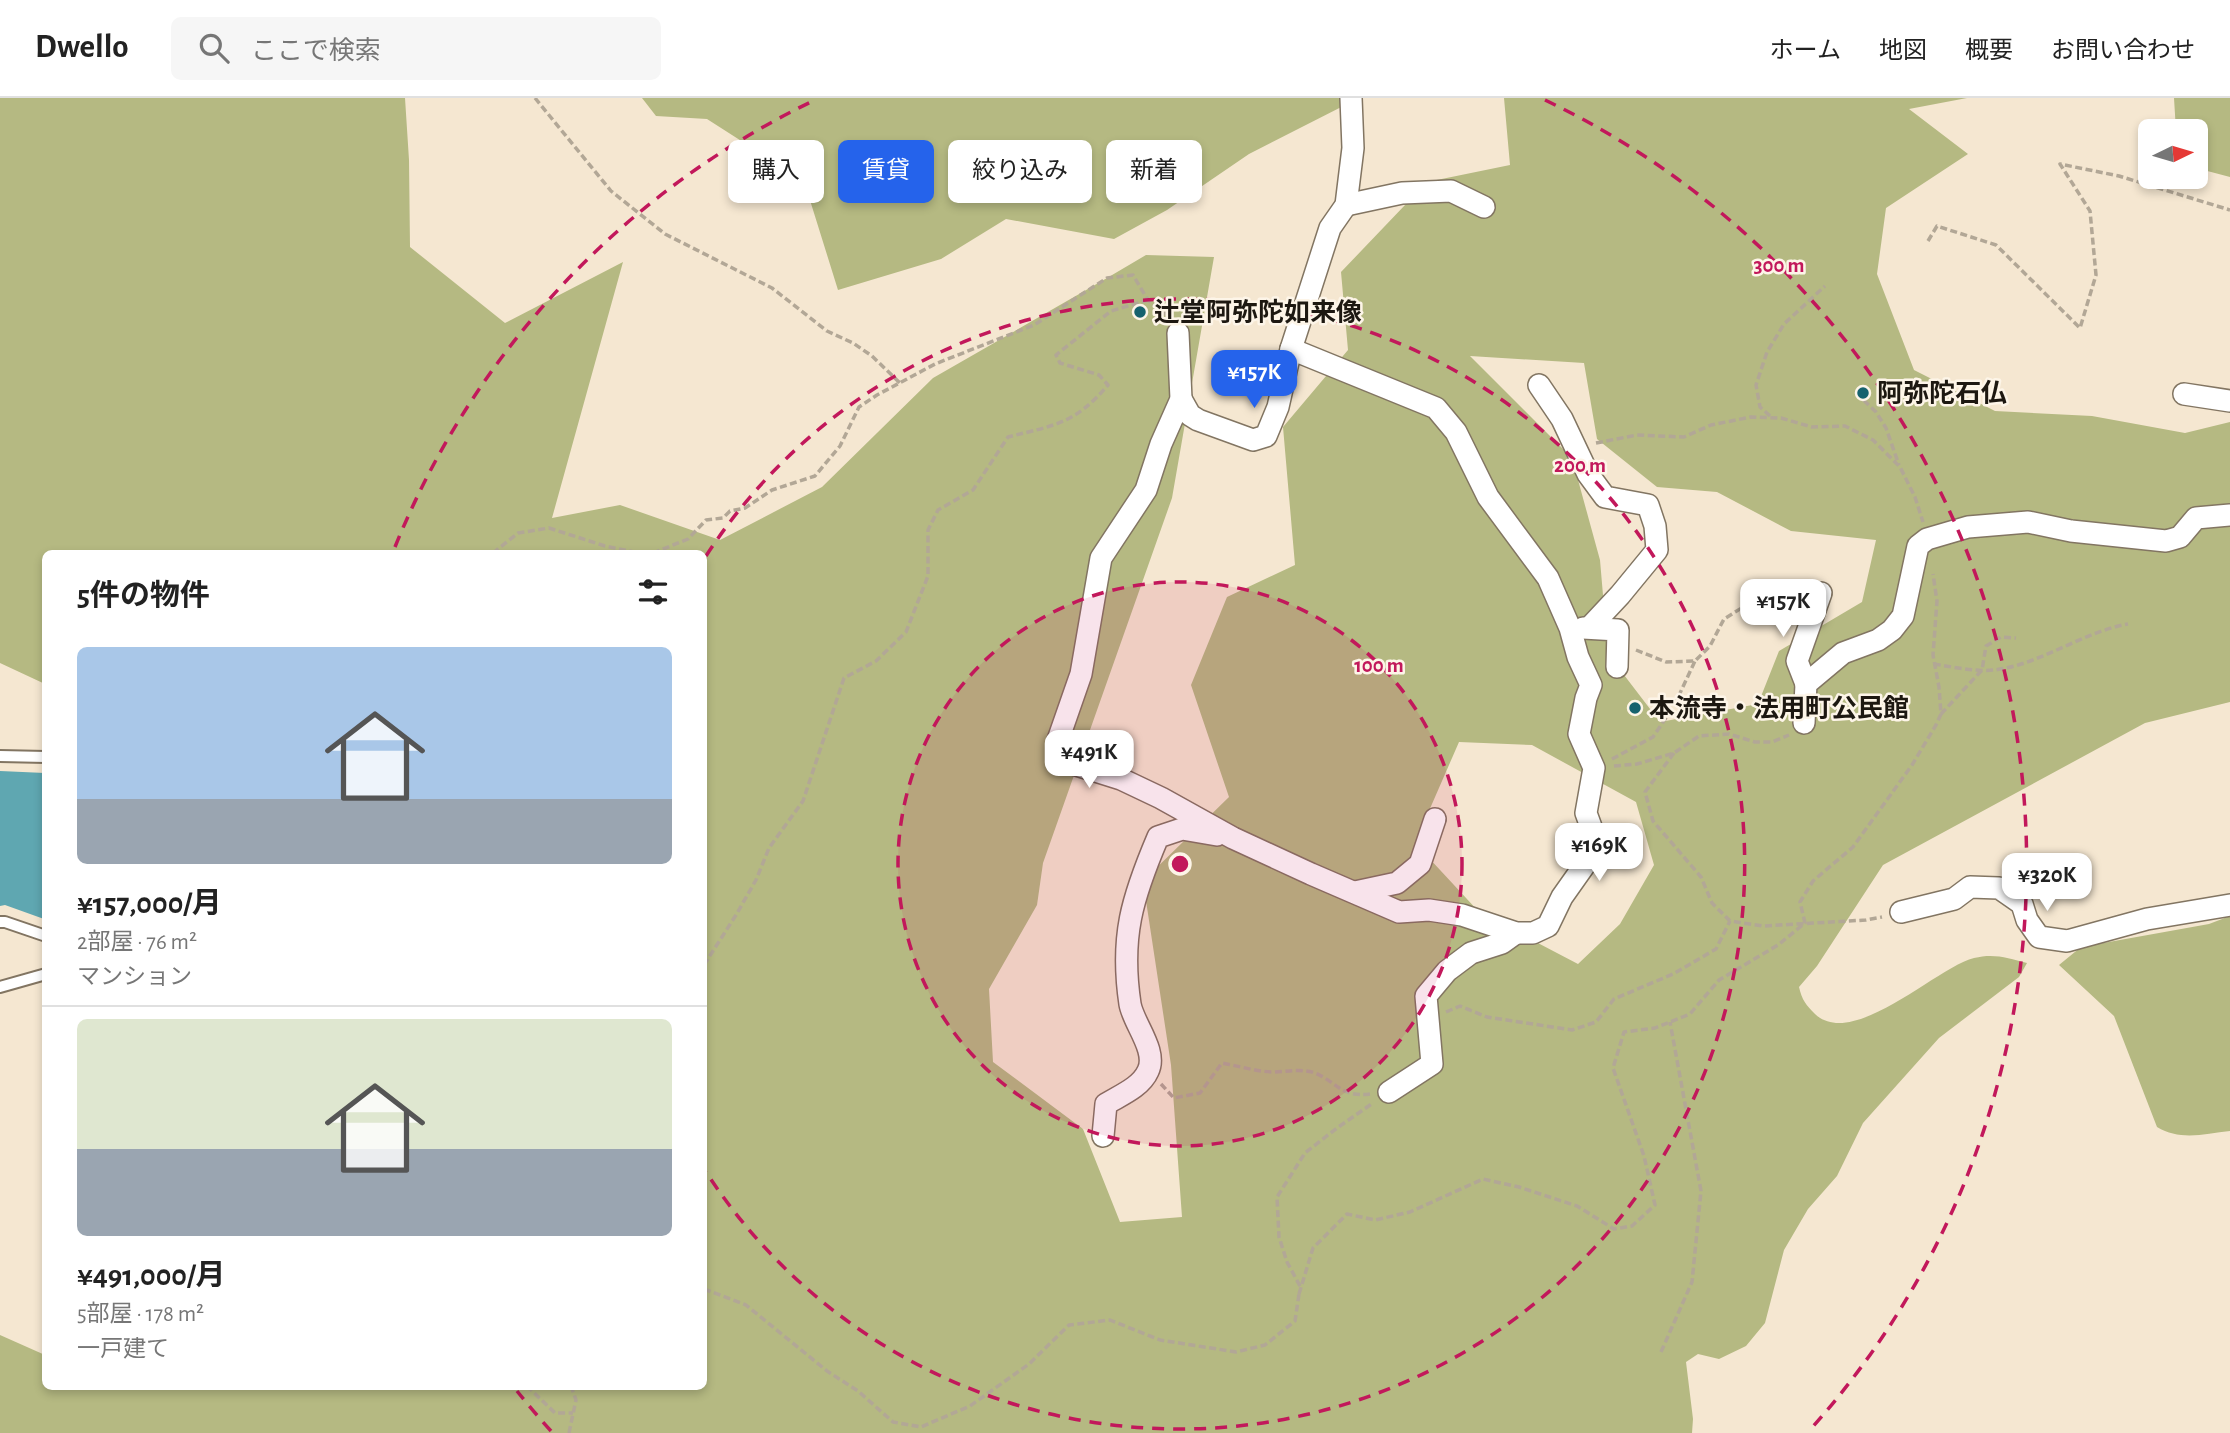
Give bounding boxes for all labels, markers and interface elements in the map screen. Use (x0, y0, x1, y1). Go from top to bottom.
search box (171, 17, 661, 80)
icon: search (195, 29, 233, 67)
text: Dwello (35, 31, 129, 64)
text: ここで検索 (251, 38, 381, 64)
text: ホーム (1770, 39, 1841, 63)
text: 地図 (1879, 39, 1927, 63)
text: 概要 (1965, 39, 2013, 63)
text: お問い合わせ (2051, 39, 2195, 63)
north arrow (2138, 119, 2208, 189)
map controls (2138, 119, 2208, 189)
chip: 購入 (728, 140, 824, 203)
chip: 賃貸 (838, 140, 934, 203)
chip: 絞り込み (948, 140, 1092, 203)
chip: 新着 (1106, 140, 1202, 203)
text: 300 m (1753, 255, 1805, 276)
place label: 辻堂阿弥陀如来像 (1154, 298, 1362, 326)
marker: 辻堂阿弥陀如来像 (1132, 304, 1148, 320)
pin: ¥157K (1205, 350, 1303, 410)
text: ¥157K (1227, 361, 1281, 384)
place label: 阿弥陀石仏 (1877, 379, 2007, 407)
marker: 阿弥陀石仏 (1855, 385, 1871, 401)
text: 200 m (1554, 455, 1606, 476)
icon: filters (634, 573, 672, 611)
pin: ¥157K (1734, 580, 1832, 639)
text: 5件の物件 (77, 581, 210, 611)
text: ¥157K (1756, 590, 1810, 613)
text: 100 m (1354, 655, 1404, 676)
icon: home (312, 693, 438, 819)
place label: 本流寺・法用町公民館 (1649, 694, 1909, 722)
marker: 本流寺・法用町公民館 (1627, 700, 1643, 716)
pin: ¥491K (1040, 730, 1138, 790)
text: ¥491K (1061, 741, 1117, 764)
pin: ¥169K (1550, 824, 1648, 883)
text: ¥169K (1571, 834, 1627, 857)
centre of rings (1168, 852, 1192, 876)
pin: ¥320K (1998, 854, 2096, 913)
text: ¥320K (2018, 864, 2076, 887)
text: ¥157,000/月 (77, 889, 222, 919)
text: 2部屋 · 76 m² (77, 931, 197, 954)
text: マンション (77, 966, 192, 989)
icon: home (312, 1065, 438, 1191)
text: ¥491,000/月 (77, 1261, 225, 1291)
text: 5部屋 · 178 m² (77, 1303, 204, 1326)
text: 一戸建て (77, 1338, 169, 1361)

